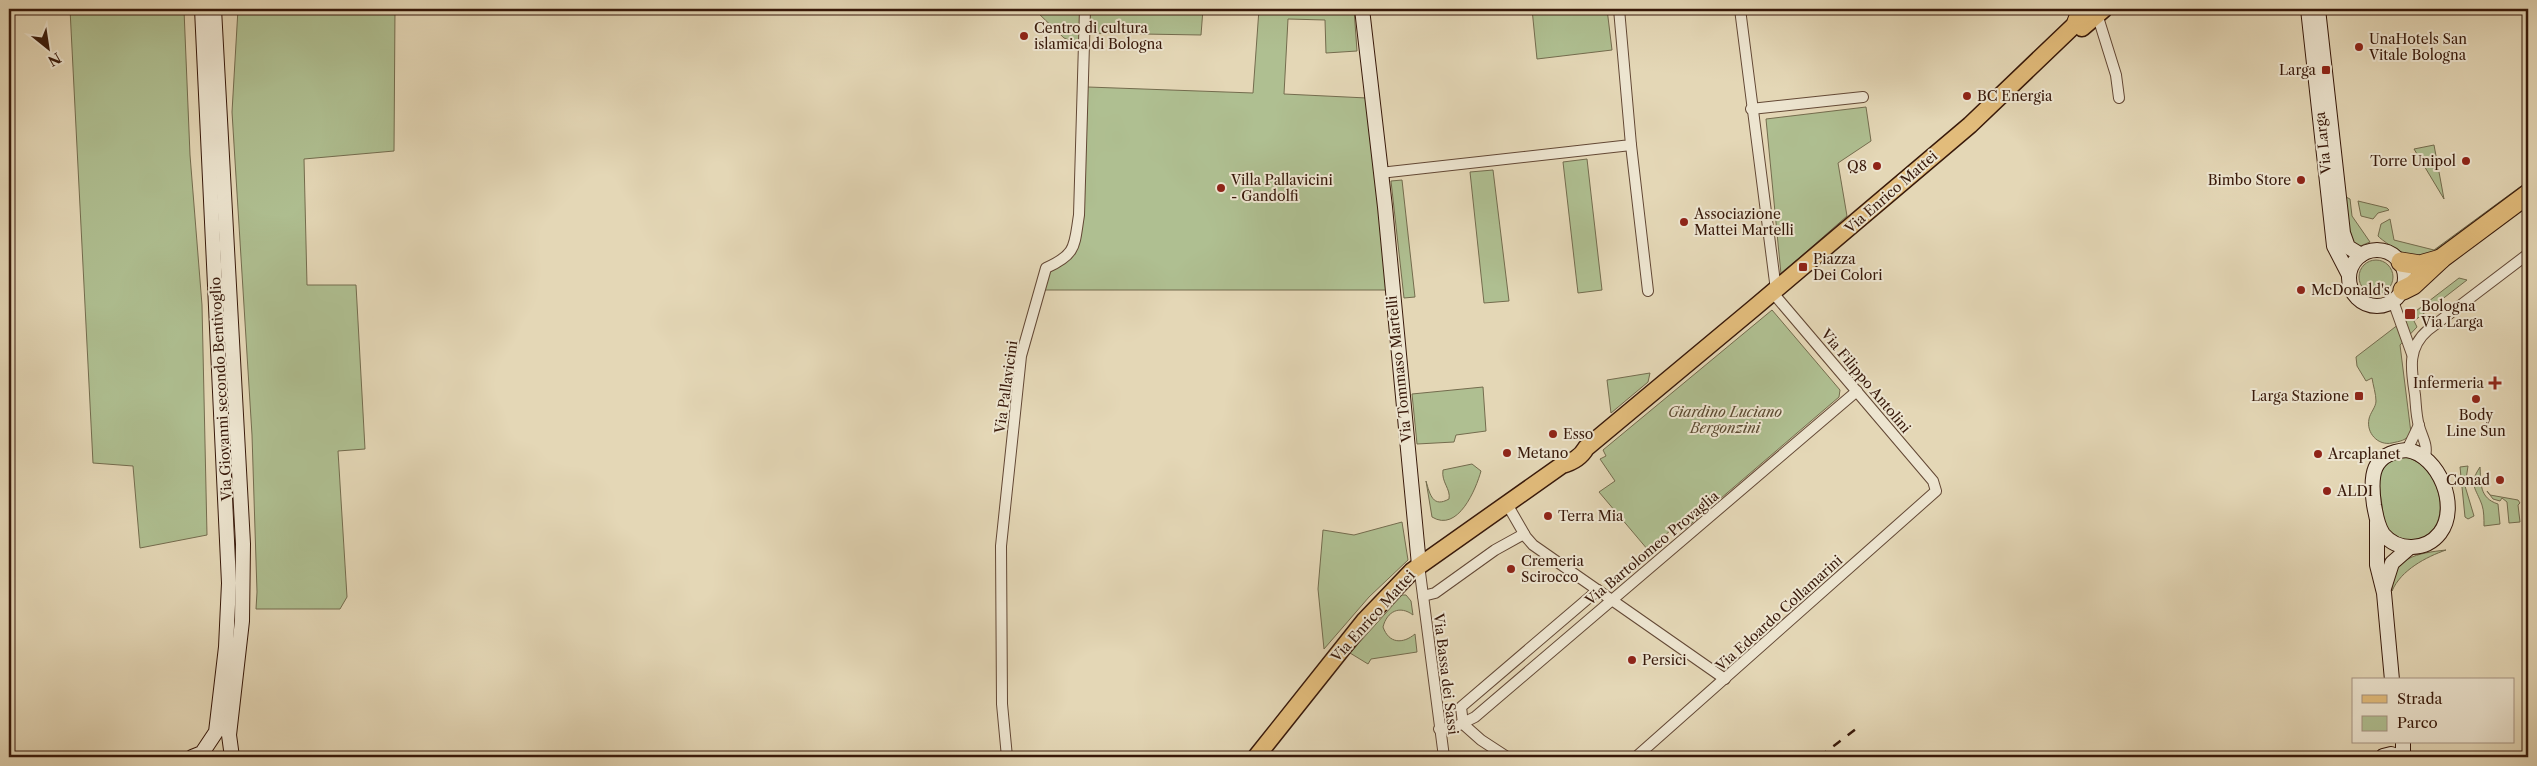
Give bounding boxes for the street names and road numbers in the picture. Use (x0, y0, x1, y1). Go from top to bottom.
street label: Via Larga (2311, 110, 2335, 176)
street label: Via Enrico Mattei (1840, 147, 1941, 238)
street label: Via Giovanni secondo Bentivoglio (206, 277, 236, 502)
street label: Via Tommaso Martelli (1382, 295, 1416, 444)
street label: Via Filippo Antolini (1817, 325, 1915, 437)
street label: Via Pallavicini (990, 339, 1021, 436)
street label: Via Bartolomeo Provaglia (1581, 486, 1723, 610)
street label: Via Edoardo Collamarini (1711, 551, 1846, 675)
street label: Via Enrico Mattei (1327, 567, 1419, 666)
street label: Via Bassa dei Sassi (1430, 611, 1462, 736)

